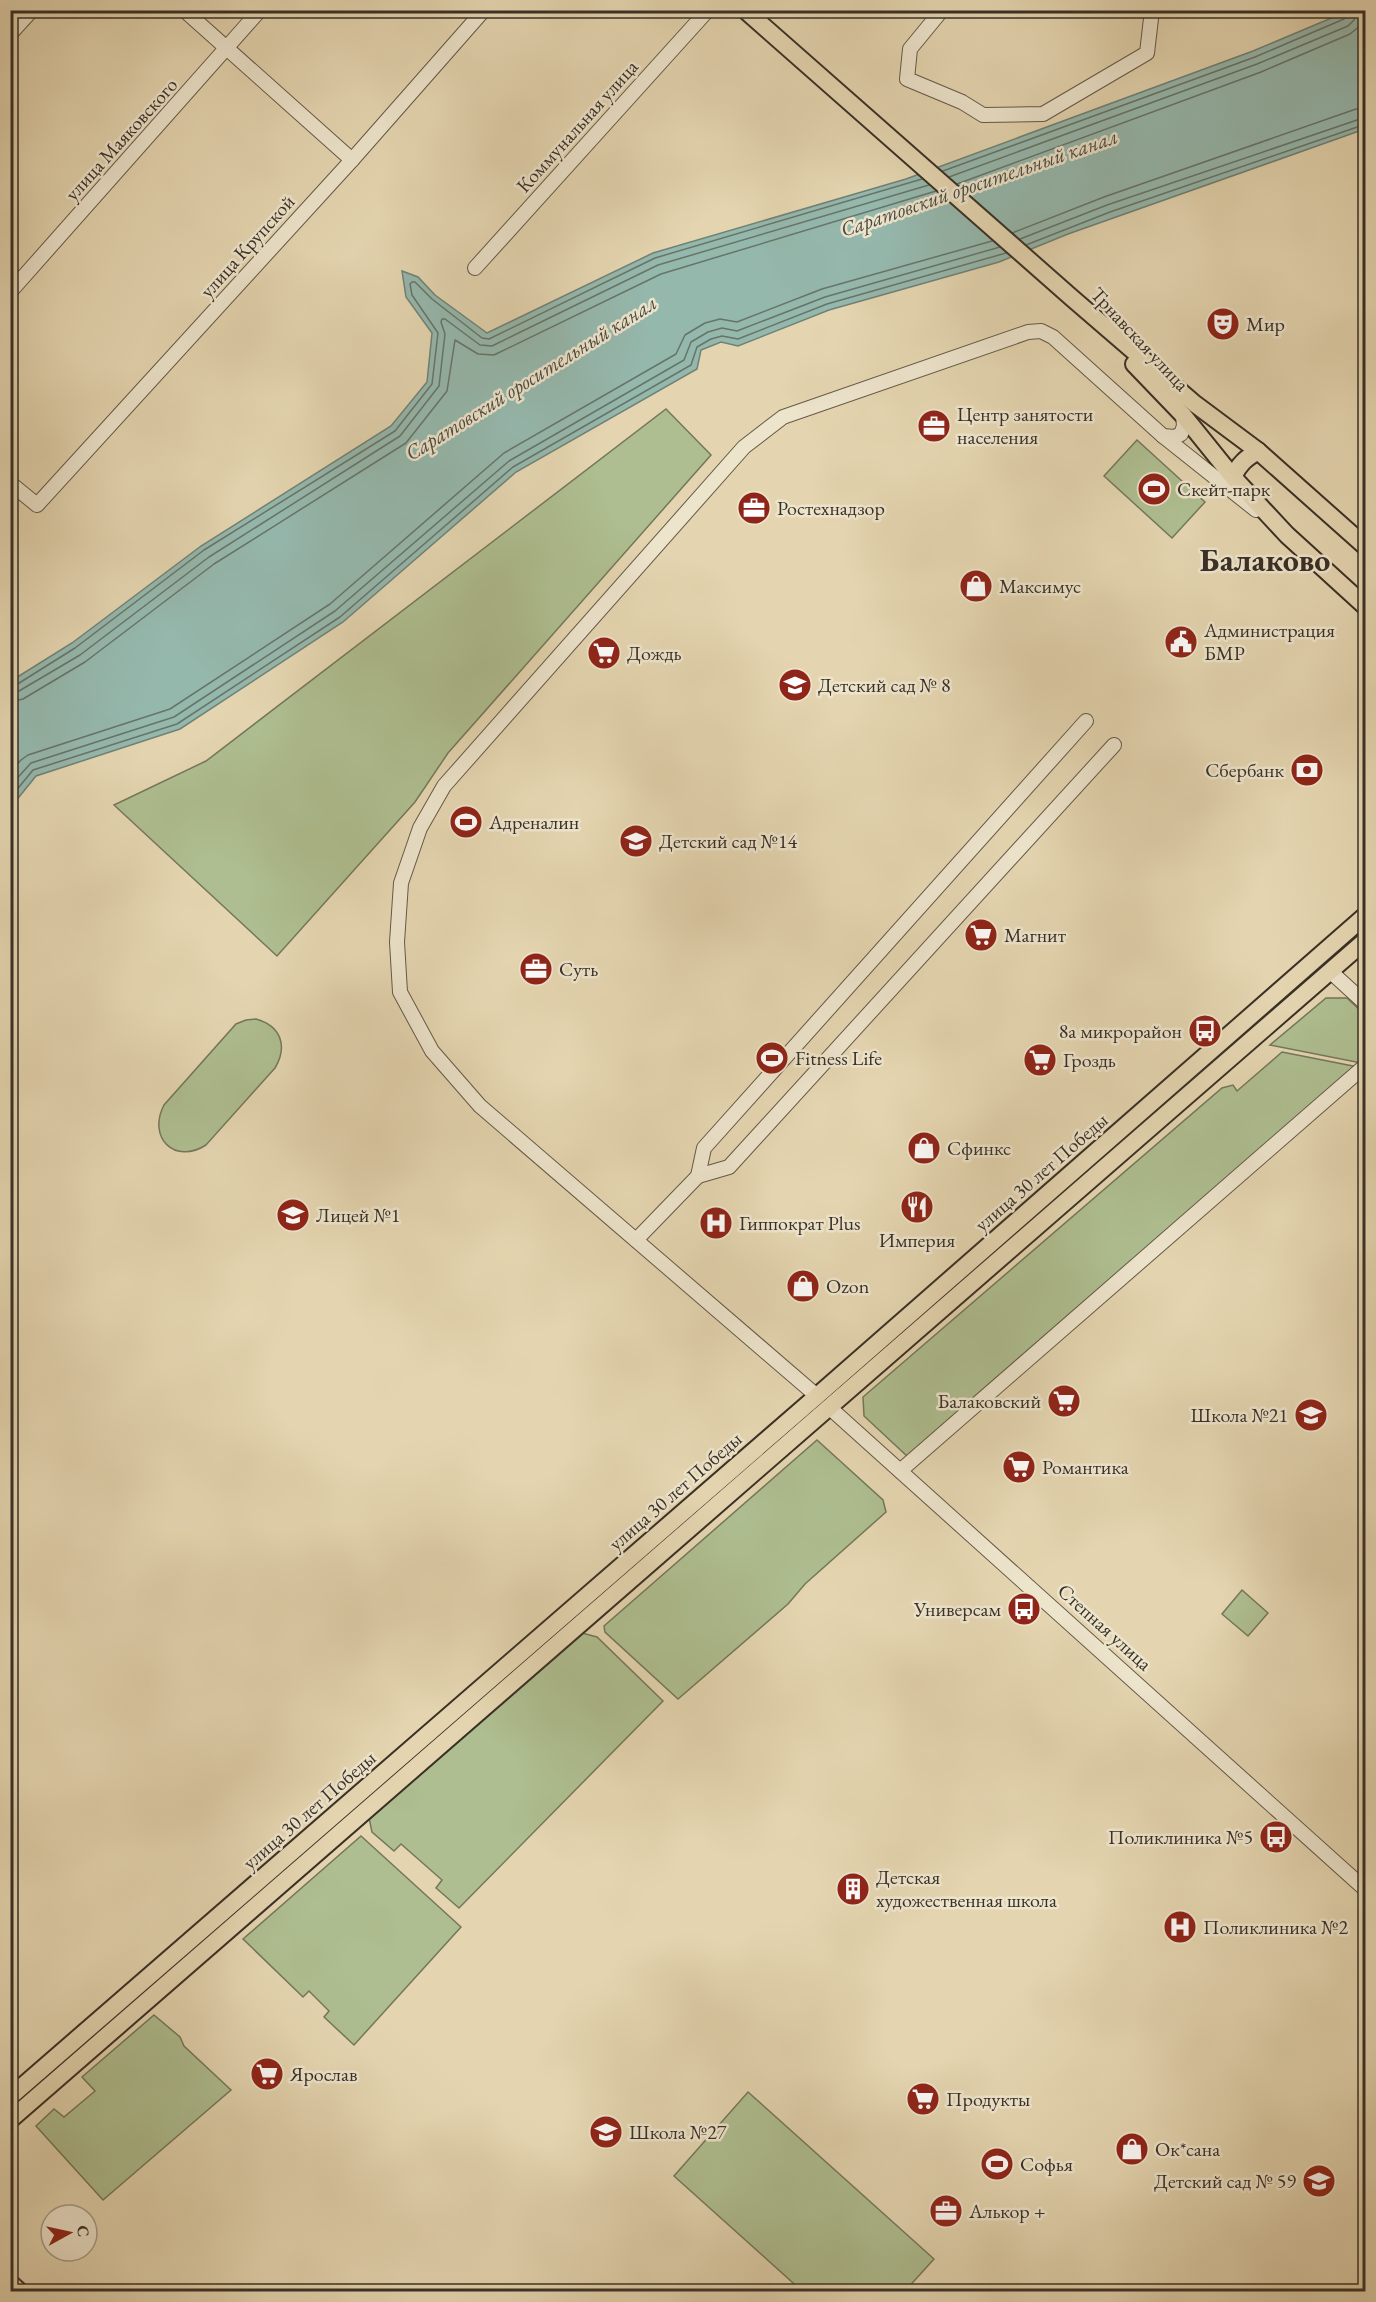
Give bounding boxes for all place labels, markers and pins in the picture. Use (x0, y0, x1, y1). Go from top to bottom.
theatre icon: Мир (1205, 306, 1241, 342)
place label: Мир (1246, 311, 1285, 337)
place label: Центр занятости населения (957, 401, 1094, 450)
office icon: Центр занятости населения (916, 408, 952, 444)
sports icon: Скейт-парк (1136, 471, 1172, 507)
place label: Скейт-парк (1177, 476, 1271, 502)
office icon: Ростехнадзор (736, 490, 772, 526)
place label: Ростехнадзор (777, 495, 885, 521)
shop icon: Максимус (958, 568, 994, 604)
place label: Максимус (999, 573, 1081, 599)
place label: Администрация БМР (1203, 617, 1335, 666)
public building icon: Администрация БМР (1163, 624, 1199, 660)
supermarket icon: Дождь (586, 635, 622, 671)
place label: Дождь (627, 640, 682, 666)
school or university icon: Детский сад № 8 (777, 667, 813, 703)
place label: Детский сад № 8 (818, 672, 950, 698)
bank icon: Сбербанк (1289, 752, 1325, 788)
place label: Сбербанк (1205, 757, 1284, 783)
sports icon: Адреналин (448, 804, 484, 840)
place label: Адреналин (488, 809, 579, 835)
school or university icon: Детский сад №14 (618, 823, 654, 859)
place label: Детский сад №14 (659, 828, 797, 854)
supermarket icon: Магнит (963, 917, 999, 953)
place label: Магнит (1004, 922, 1066, 948)
office icon: Суть (518, 951, 554, 987)
place label: Суть (559, 956, 598, 982)
bus stop icon: 8а микрорайон (1187, 1013, 1223, 1049)
place label: 8а микрорайон (1059, 1018, 1182, 1044)
sports icon: Fitness Life (754, 1040, 790, 1076)
supermarket icon: Гроздь (1022, 1042, 1058, 1078)
place label: Fitness Life (795, 1045, 882, 1071)
place label: Гроздь (1063, 1047, 1116, 1073)
shop icon: Сфинкс (906, 1130, 942, 1166)
place label: Сфинкс (947, 1135, 1011, 1161)
restaurant icon: Империя (899, 1189, 935, 1225)
school or university icon: Лицей №1 (275, 1197, 311, 1233)
place label: Лицей №1 (316, 1202, 400, 1228)
hospital icon: Гиппократ Plus (698, 1205, 734, 1241)
place label: Гиппократ Plus (739, 1210, 860, 1236)
place label: Империя (879, 1227, 955, 1253)
shop icon: Ozon (785, 1268, 821, 1304)
place label: Ozon (826, 1273, 870, 1299)
supermarket icon: Балаковский (1046, 1383, 1082, 1419)
place label: Балаковский (938, 1388, 1041, 1414)
school or university icon: Школа №21 (1293, 1397, 1329, 1433)
place label: Школа №21 (1191, 1402, 1288, 1428)
supermarket icon: Романтика (1001, 1449, 1037, 1485)
place label: Романтика (1042, 1454, 1129, 1480)
bus stop icon: Универсам (1006, 1591, 1042, 1627)
place label: Универсам (913, 1596, 1001, 1622)
bus stop icon: Поликлиника №5 (1258, 1819, 1294, 1855)
place label: Поликлиника №5 (1108, 1824, 1253, 1850)
place label: Детская художественная школа (876, 1864, 1057, 1913)
building icon: Детская художественная школа (835, 1871, 871, 1907)
hospital icon: Поликлиника №2 (1162, 1909, 1198, 1945)
place label: Поликлиника №2 (1203, 1914, 1348, 1940)
supermarket icon: Ярослав (249, 2056, 285, 2092)
place label: Ярослав (289, 2061, 357, 2087)
supermarket icon: Продукты (905, 2081, 941, 2117)
place label: Продукты (946, 2086, 1030, 2112)
school or university icon: Школа №27 (588, 2114, 624, 2150)
place label: Школа №27 (629, 2119, 727, 2145)
shop icon: Ок*сана (1114, 2131, 1150, 2167)
place label: Ок*сана (1155, 2136, 1220, 2162)
sports icon: Софья (979, 2146, 1015, 2182)
place label: Софья (1020, 2151, 1073, 2177)
school or university icon: Детский сад № 59 (1301, 2163, 1337, 2199)
place label: Детский сад № 59 (1154, 2168, 1296, 2194)
office icon: Алькор + (928, 2193, 964, 2229)
place label: Алькор + (968, 2198, 1045, 2224)

